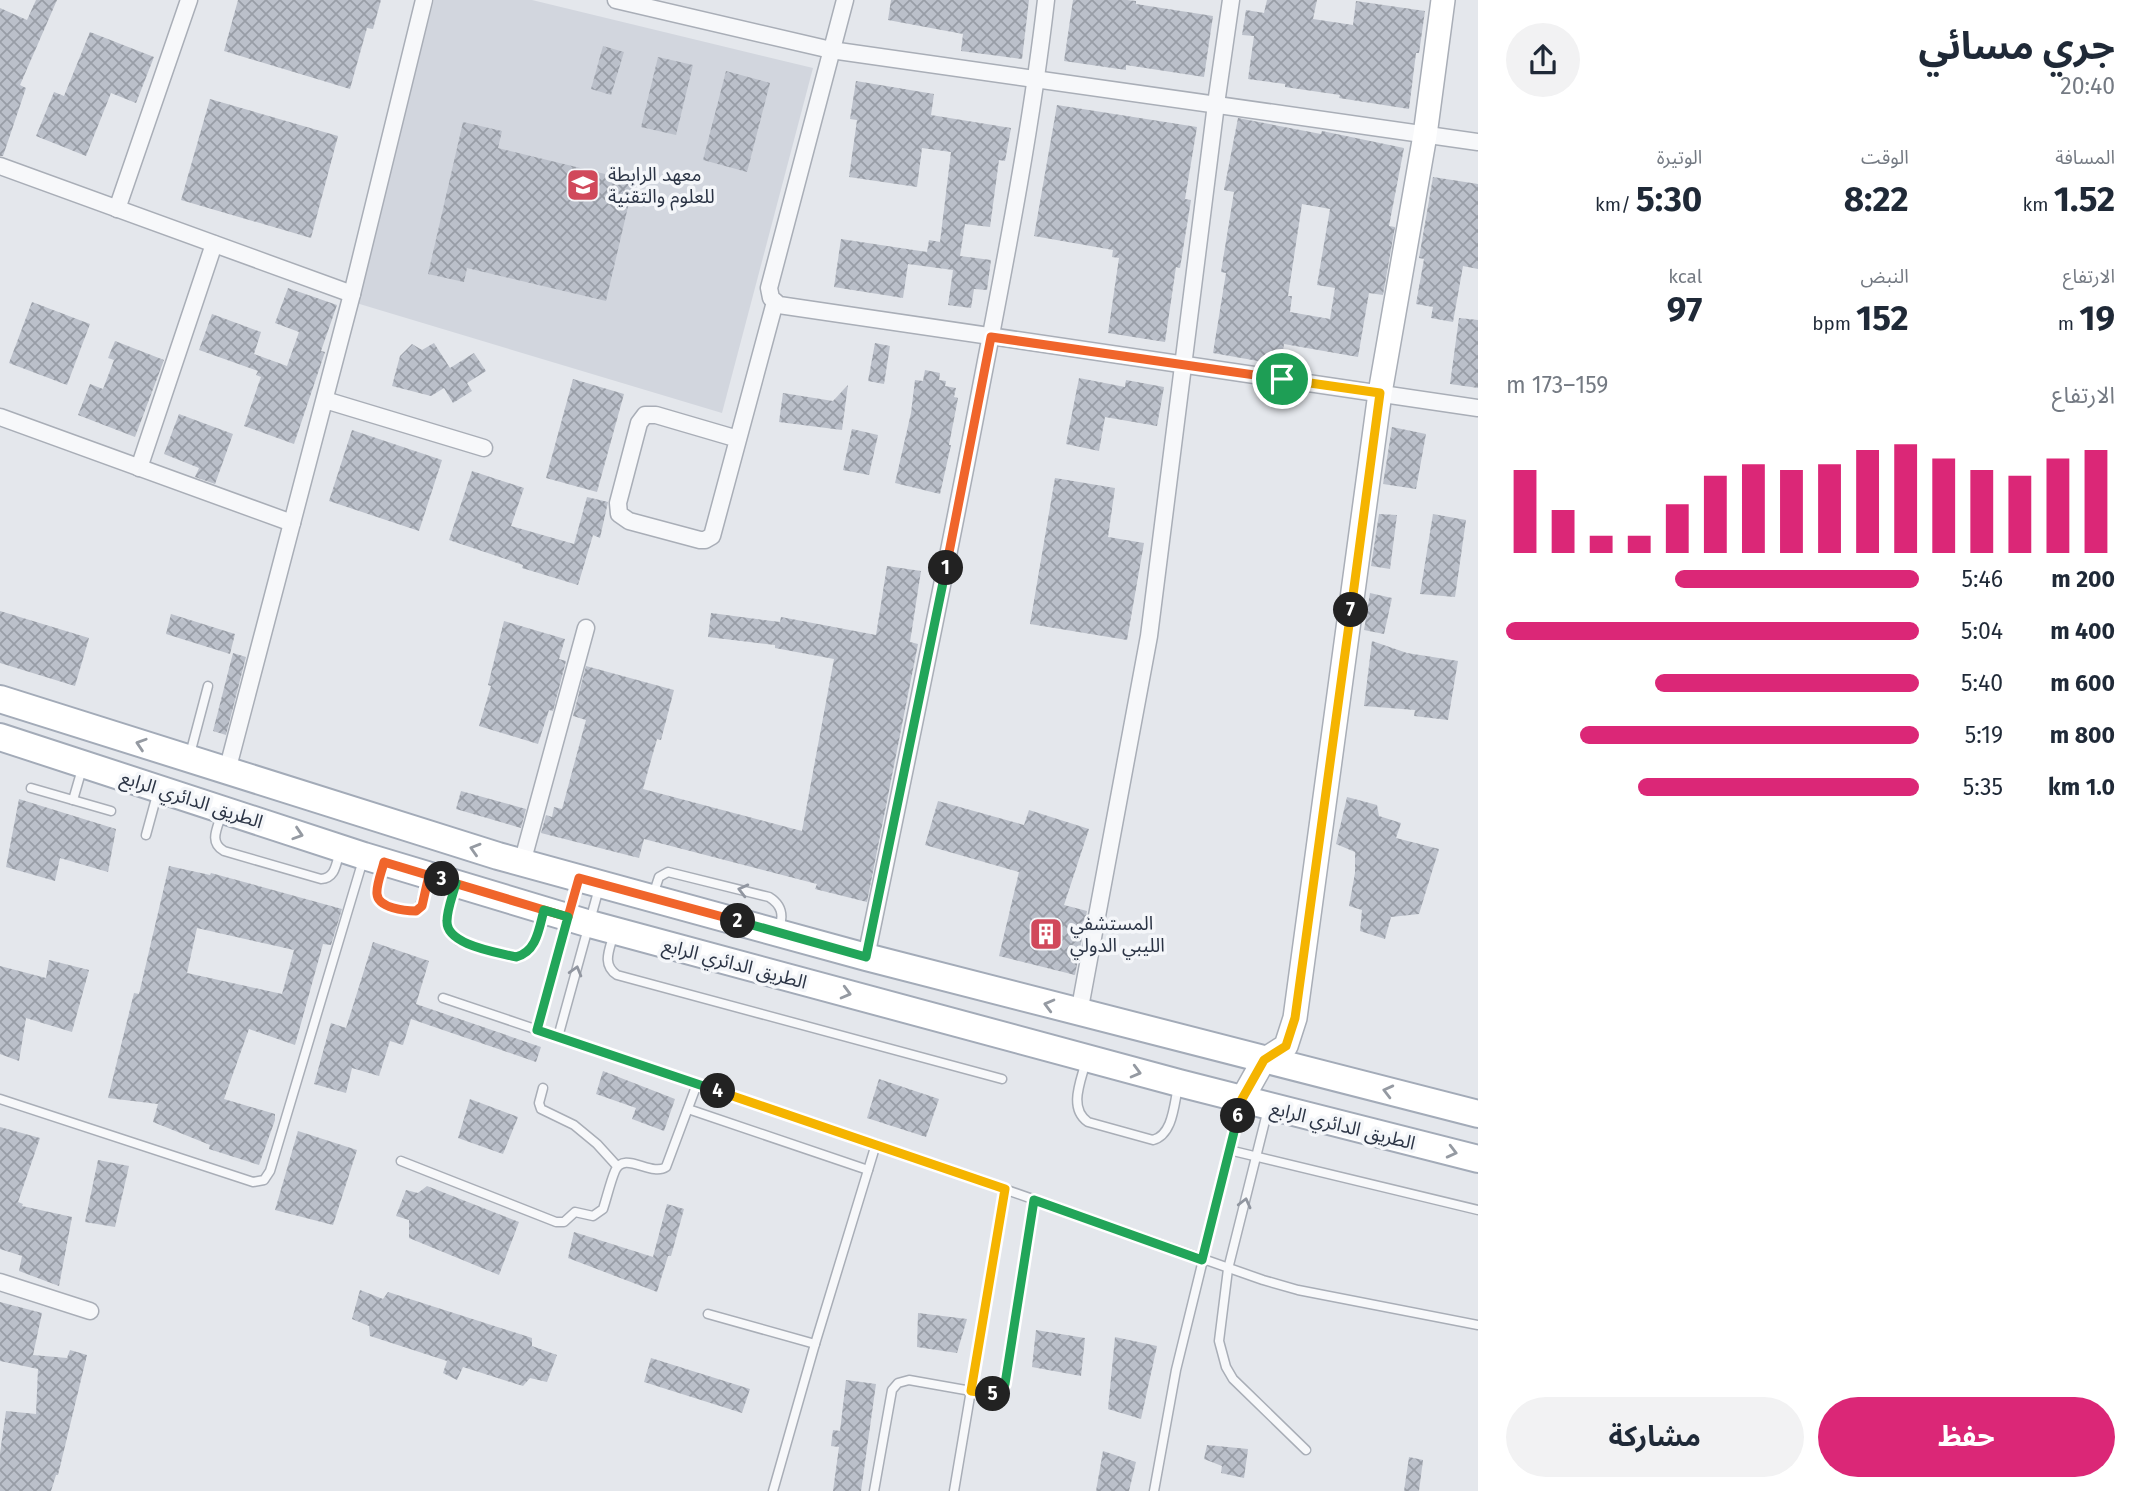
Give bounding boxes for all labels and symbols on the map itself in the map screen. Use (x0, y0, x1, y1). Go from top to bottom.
place label: معهد الرابطة للعلوم والتقنية (608, 163, 715, 211)
school or university icon: معهد الرابطة للعلوم والتقنية (564, 166, 602, 204)
pin (1252, 349, 1312, 409)
pin: 1 (928, 550, 964, 586)
pin: 7 (1334, 592, 1368, 628)
one-way arrow (135, 738, 147, 752)
street label: الطريق الدائري الرابع (117, 766, 266, 837)
one-way arrow (291, 826, 304, 840)
one-way arrow (469, 843, 481, 858)
pin: 3 (424, 862, 460, 896)
one-way arrow (737, 884, 749, 898)
pin: 2 (720, 904, 756, 939)
place label: المستشفي الليبي الدولي (1070, 912, 1165, 960)
building icon: المستشفي الليبي الدولي (1027, 915, 1065, 953)
street label: الطريق الدائري الرابع (659, 933, 810, 997)
one-way arrow (568, 966, 583, 978)
one-way arrow (840, 985, 852, 999)
one-way arrow (1043, 999, 1055, 1013)
one-way arrow (1130, 1063, 1142, 1078)
pin: 4 (700, 1074, 736, 1108)
one-way arrow (1382, 1085, 1394, 1099)
street label: الطريق الدائري الرابع (1267, 1096, 1418, 1158)
pin: 6 (1220, 1098, 1256, 1134)
one-way arrow (1446, 1144, 1458, 1158)
one-way arrow (1237, 1197, 1251, 1209)
pin: 5 (976, 1376, 1010, 1412)

